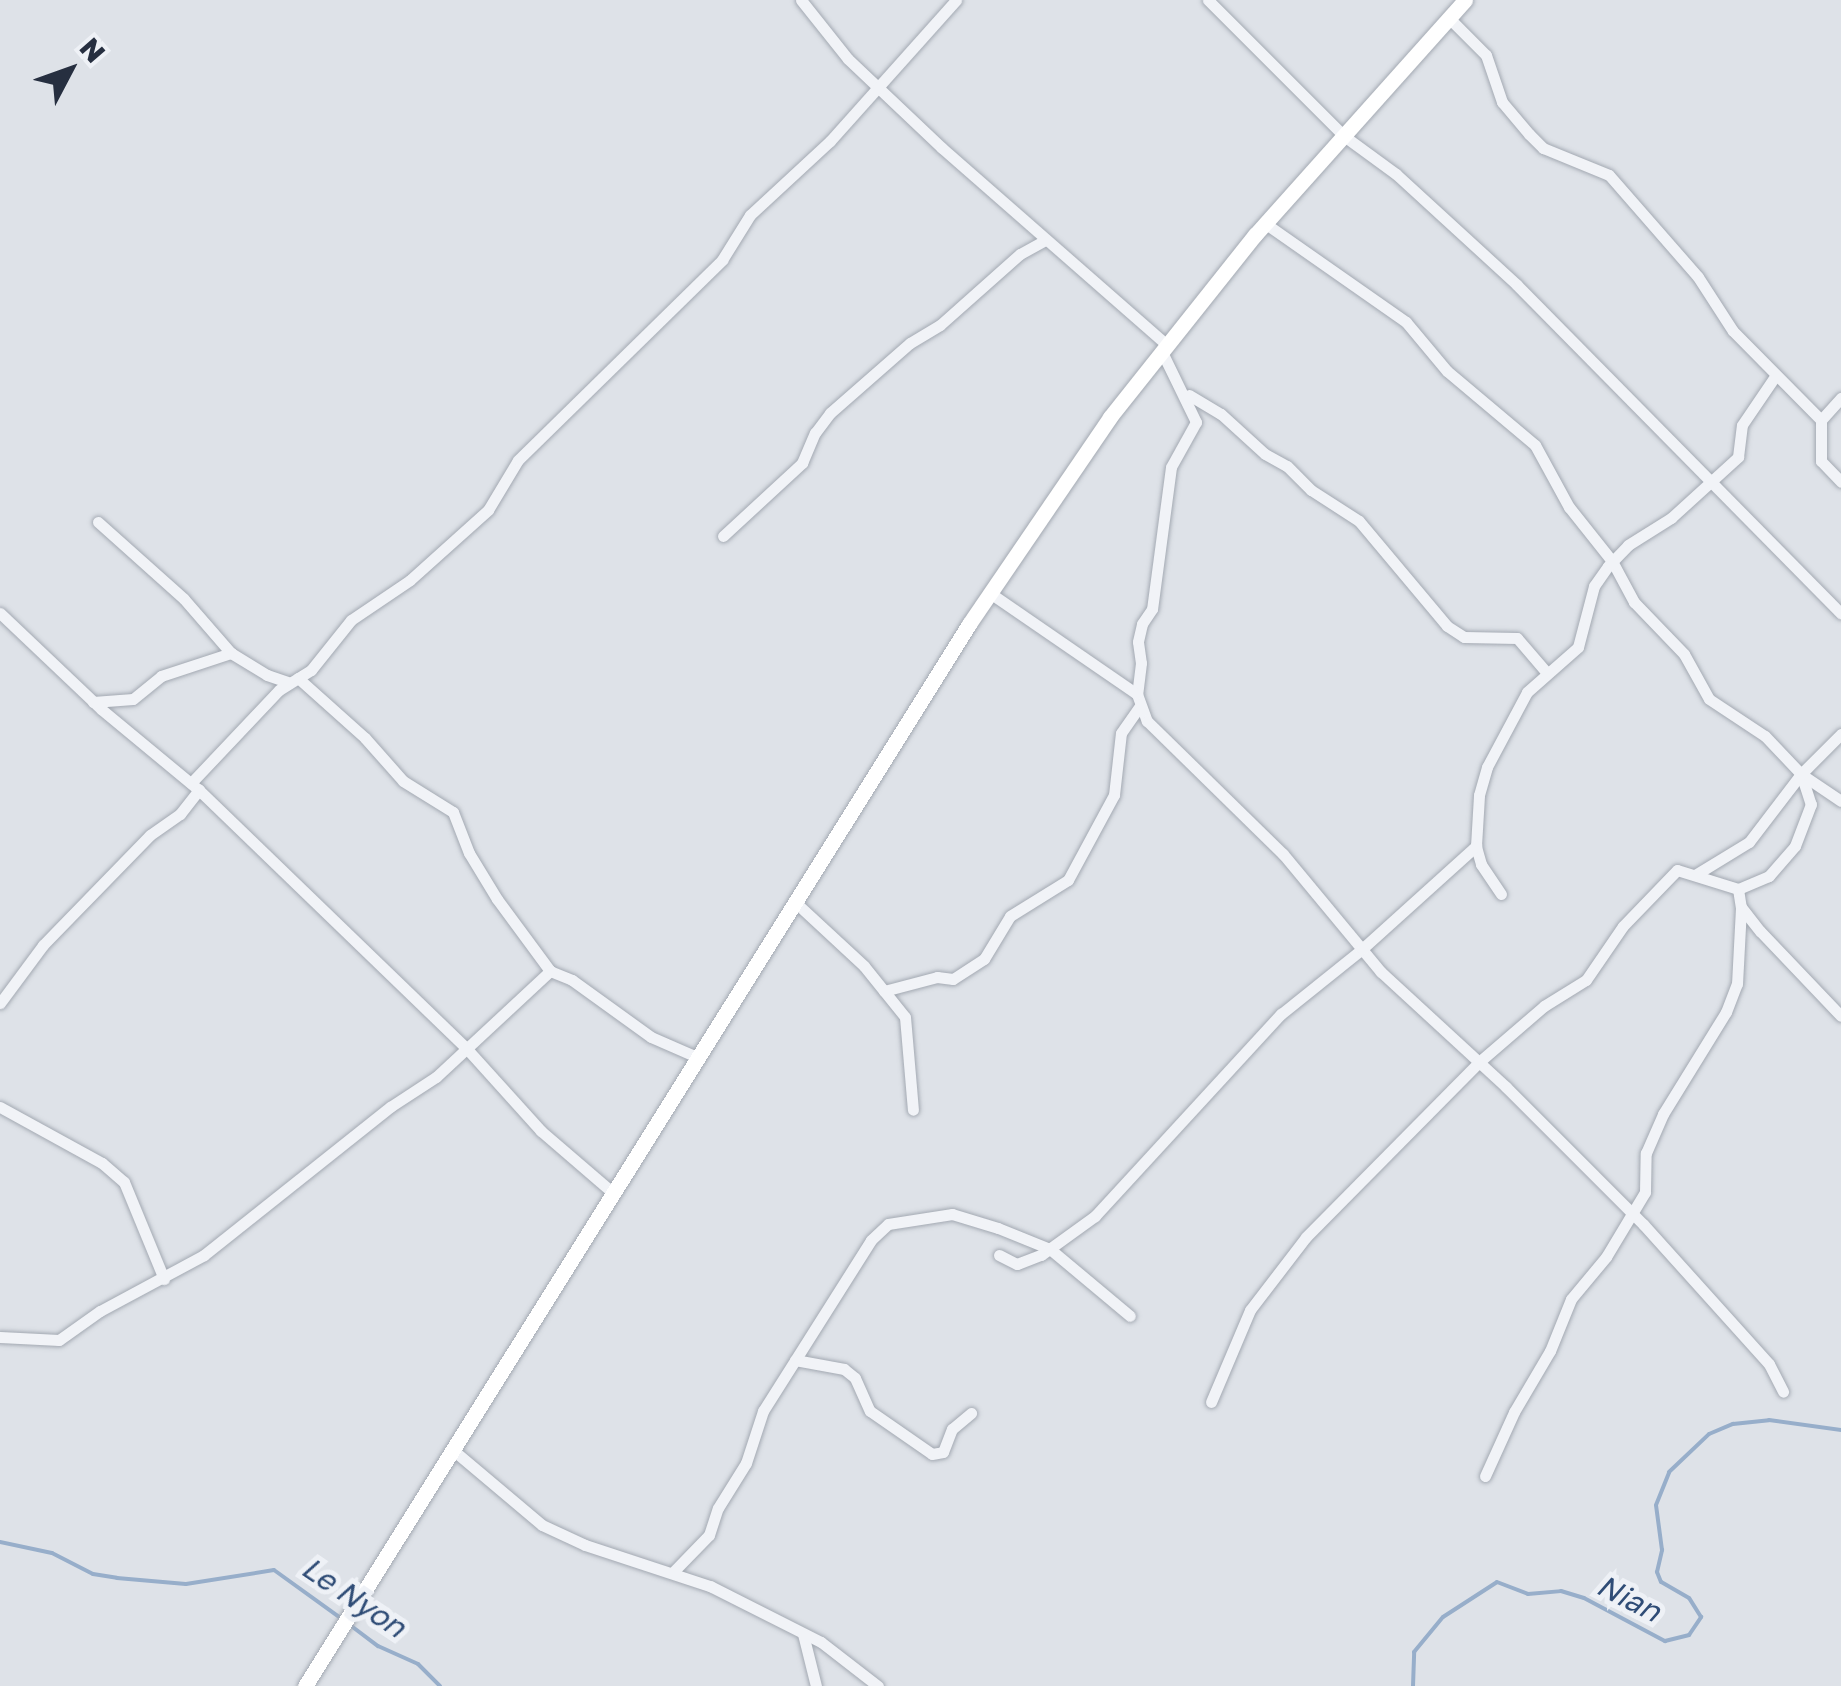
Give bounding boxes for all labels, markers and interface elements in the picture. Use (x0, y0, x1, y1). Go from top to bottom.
north arrow (20, 20, 120, 120)
text: N (74, 31, 112, 69)
water label: Le Nyon (295, 1549, 413, 1645)
water label: Nian (1591, 1567, 1667, 1629)

